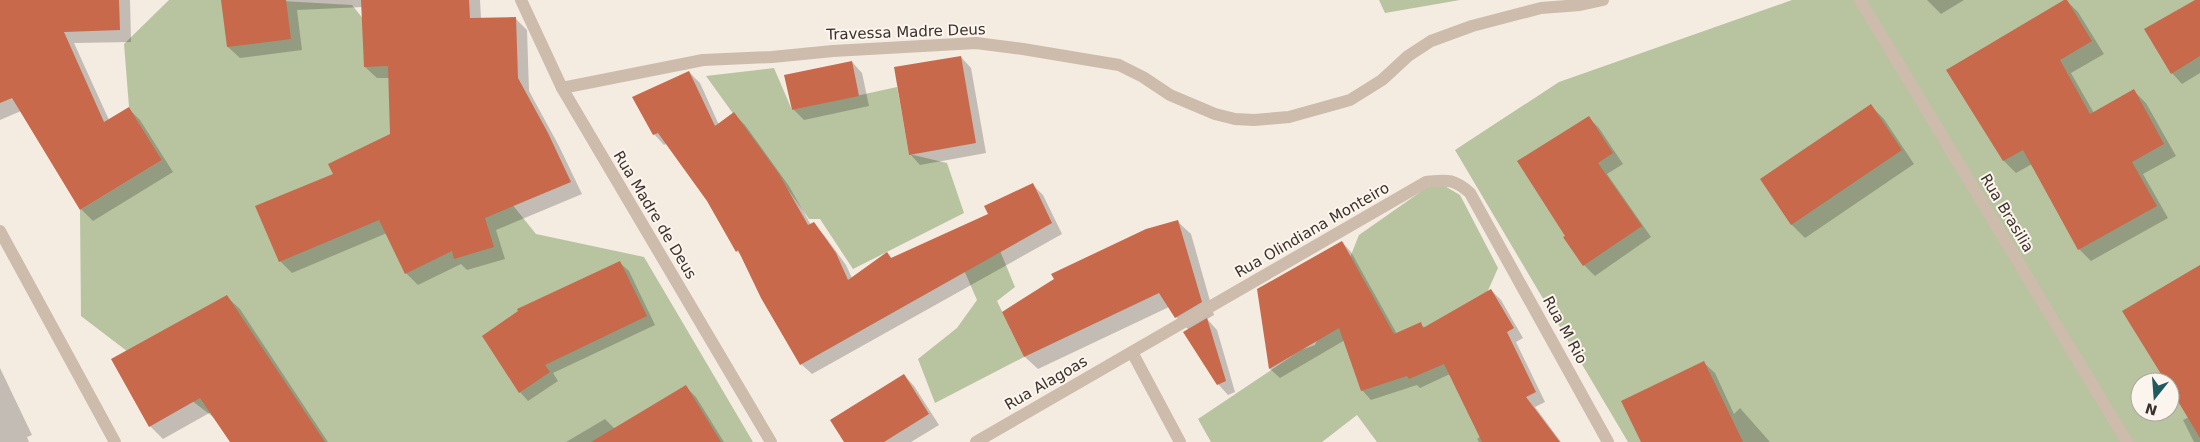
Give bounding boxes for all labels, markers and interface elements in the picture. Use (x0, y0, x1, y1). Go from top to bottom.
street label: Travessa Madre Deus (825, 20, 986, 44)
street label: Rua Madre de Deus (610, 148, 700, 283)
street label: Rua Brasilia (1977, 170, 2037, 256)
street label: Rua Olindiana Monteiro (1232, 178, 1392, 282)
street label: Rua M Rio (1539, 293, 1591, 367)
street label: Rua Alagoas (1001, 352, 1091, 414)
north arrow (2130, 372, 2180, 422)
text: N (2143, 400, 2159, 419)

